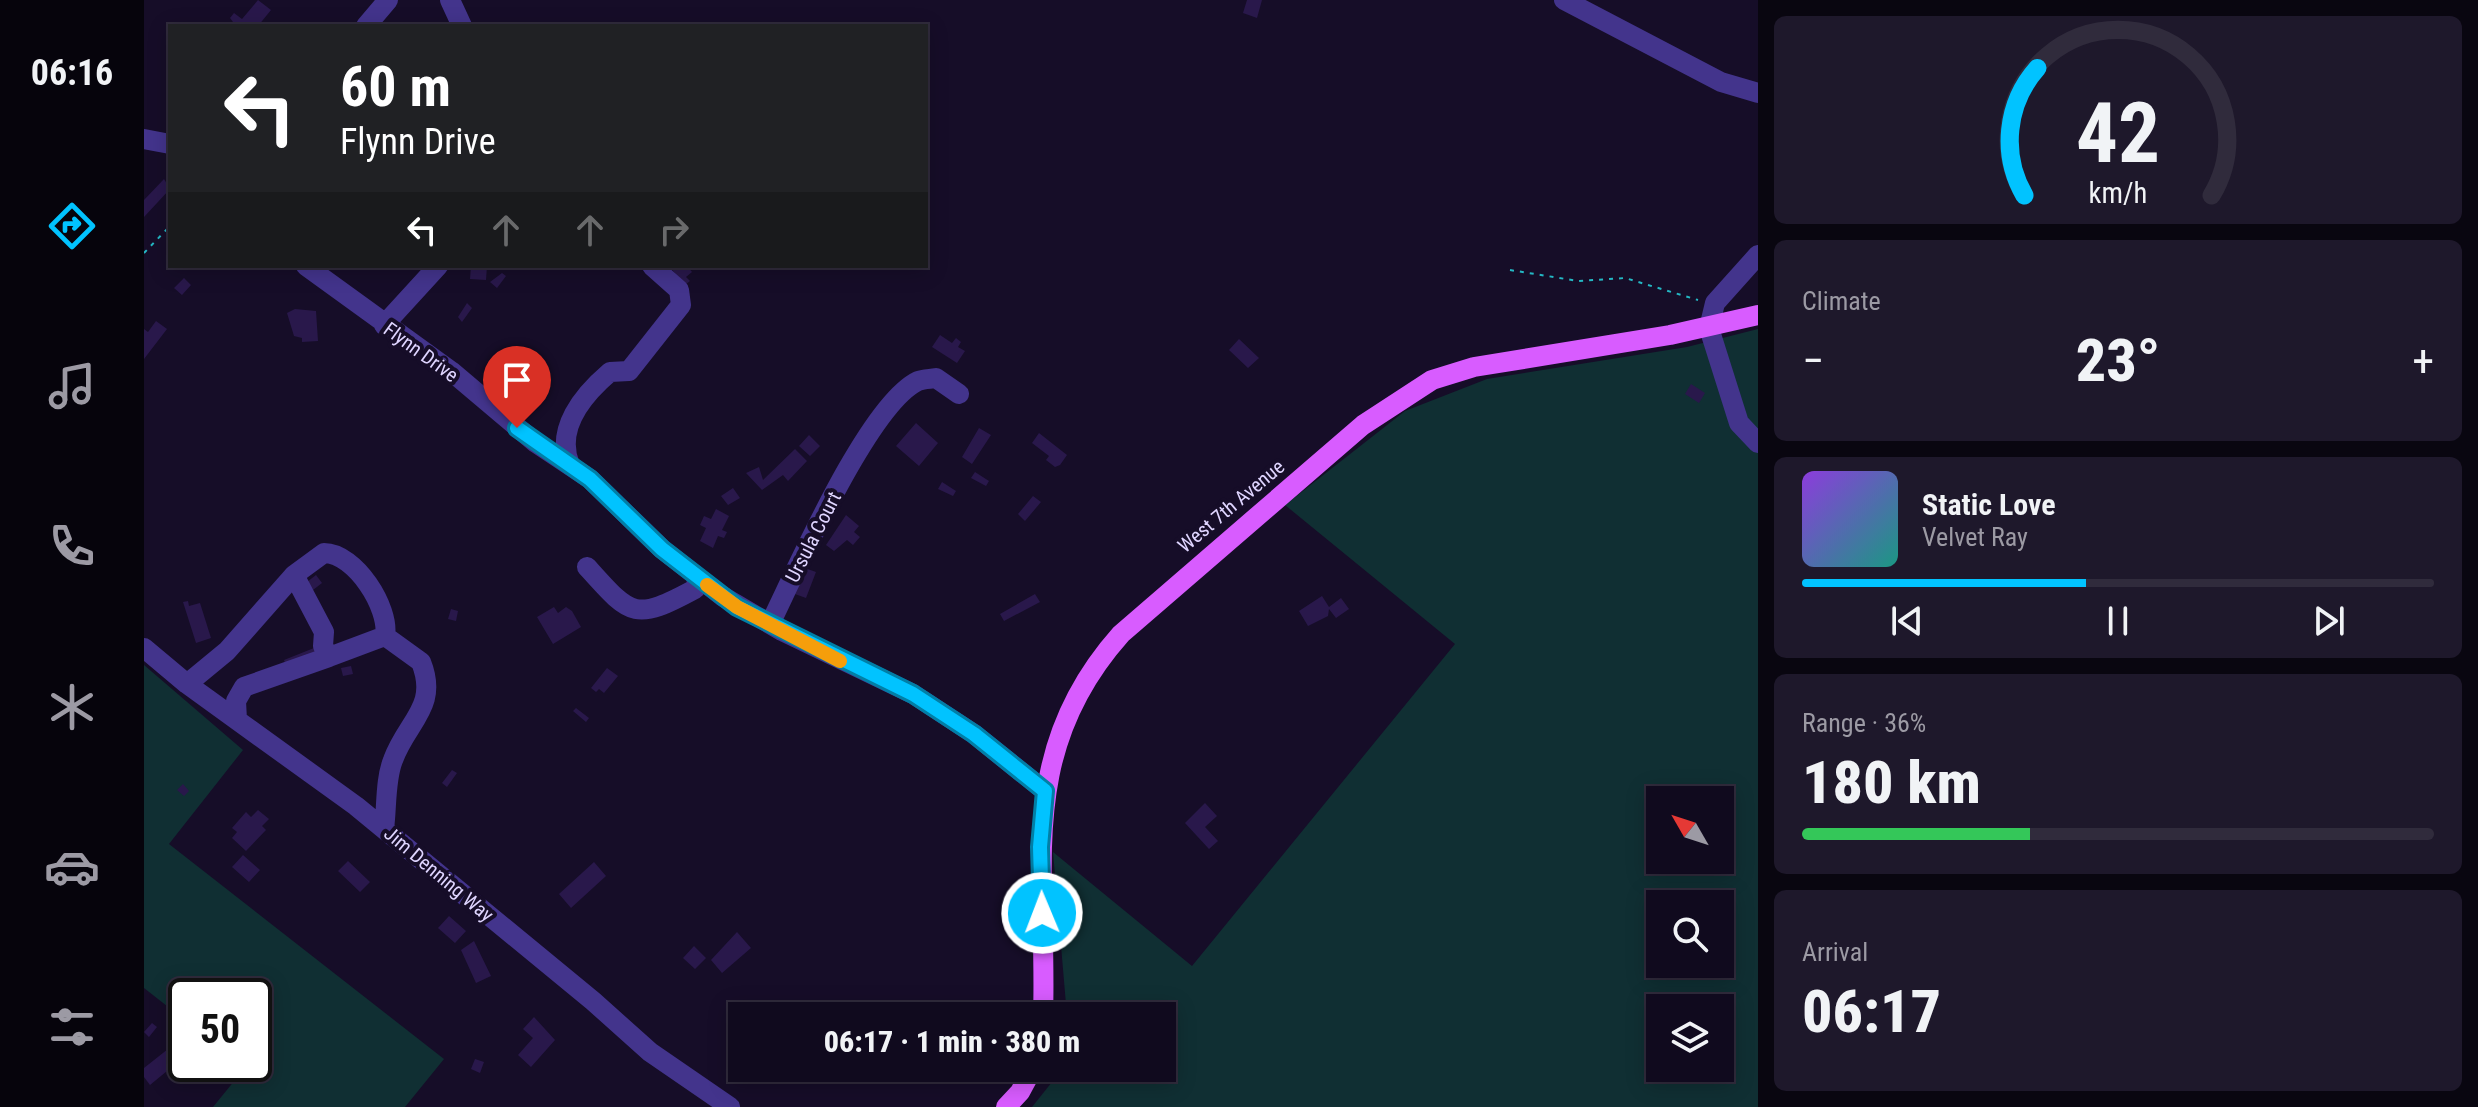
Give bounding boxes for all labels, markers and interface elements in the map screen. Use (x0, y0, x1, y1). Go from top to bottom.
text: 06:16 (31, 52, 113, 94)
text: 60 m (340, 54, 451, 120)
icon: left (208, 56, 312, 160)
text: 42 (2076, 85, 2160, 182)
text: Flynn Drive (340, 121, 496, 163)
text: km/h (2089, 176, 2147, 210)
icon: directions (44, 198, 100, 254)
icon: left (400, 208, 444, 252)
icon: ahead (484, 208, 528, 252)
icon: ahead (568, 208, 612, 252)
icon: right (652, 208, 696, 252)
text: Climate (1802, 286, 1881, 316)
street label: Flynn Drive (379, 317, 463, 387)
text: 23° (2076, 325, 2160, 396)
text: − (1802, 335, 1824, 387)
text: + (2412, 335, 2434, 387)
pin (483, 346, 551, 428)
icon: music (44, 358, 100, 414)
icon: arrive (495, 358, 539, 402)
street label: West 7th Avenue (1173, 455, 1289, 557)
text: Static Love (1922, 487, 2056, 522)
street label: Ursula Court (780, 488, 846, 586)
icon: phone (44, 518, 100, 574)
text: Velvet Ray (1922, 522, 2028, 552)
icon: previous (1885, 599, 1929, 643)
icon: pause (2096, 599, 2140, 643)
icon: next (2307, 599, 2351, 643)
icon: climate (44, 679, 100, 735)
text: Range · 36% (1802, 708, 1926, 738)
text: 180 km (1802, 747, 1981, 818)
north arrow (1646, 786, 1734, 874)
map controls (1646, 786, 1734, 1082)
street label: Jim Denning Way (379, 821, 499, 927)
icon: car (44, 839, 100, 895)
position arrow (1000, 871, 1084, 955)
button: search (1646, 890, 1734, 978)
text: Arrival (1802, 937, 1868, 967)
text: 06:17 (1802, 976, 1941, 1047)
speed limit sign: 50 (168, 978, 272, 1082)
button: layers (1646, 994, 1734, 1082)
icon: filters (44, 999, 100, 1055)
text: 06:17 · 1 min · 380 m (824, 1024, 1080, 1059)

